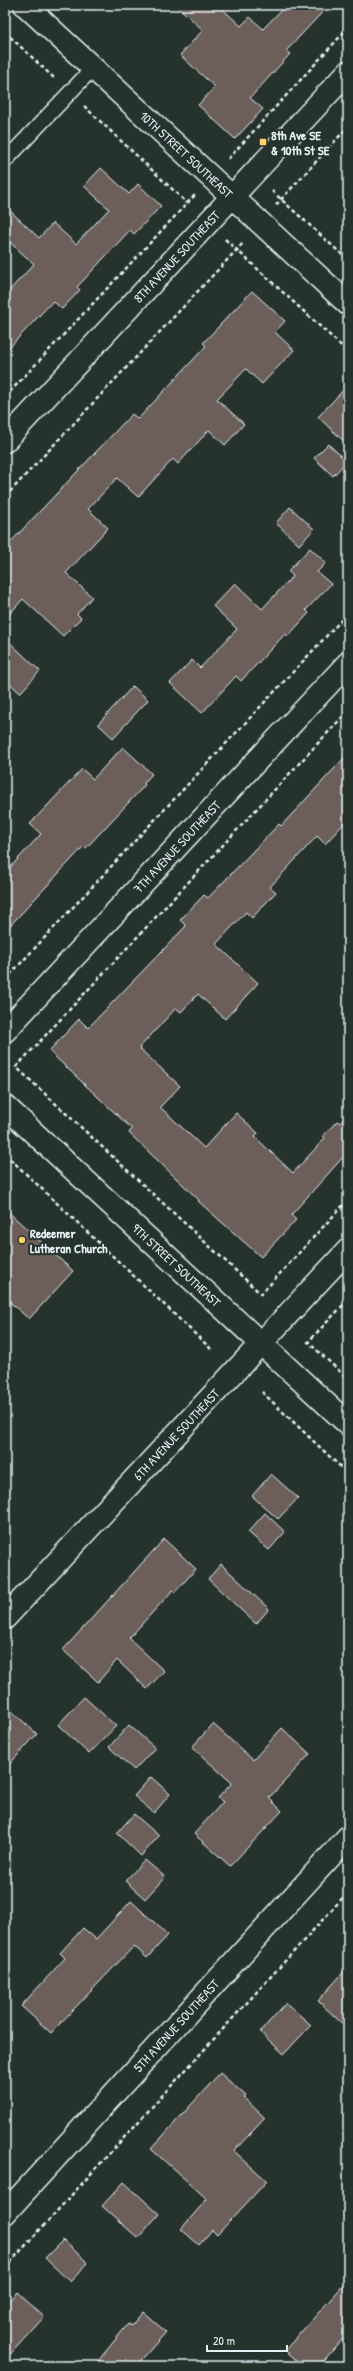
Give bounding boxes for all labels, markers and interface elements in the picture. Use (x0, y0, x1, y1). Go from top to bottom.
street label: 10TH STREET SOUTHEAST (136, 107, 238, 203)
place label: 8th Ave SE & 10th St SE (271, 126, 330, 159)
marker: 8th Ave SE & 10th St SE (258, 137, 268, 147)
street label: 8TH AVENUE SOUTHEAST (129, 206, 225, 306)
street label: 7TH AVENUE SOUTHEAST (129, 796, 225, 897)
street label: 9TH STREET SOUTHEAST (128, 1219, 226, 1311)
place label: Redeemer Lutheran Church (30, 1224, 108, 1257)
marker: Redeemer Lutheran Church (17, 1235, 27, 1245)
street label: 6TH AVENUE SOUTHEAST (129, 1384, 224, 1484)
street label: 5TH AVENUE SOUTHEAST (129, 1974, 224, 2076)
scale bar (207, 2327, 287, 2353)
text: 20 m (213, 2332, 235, 2349)

